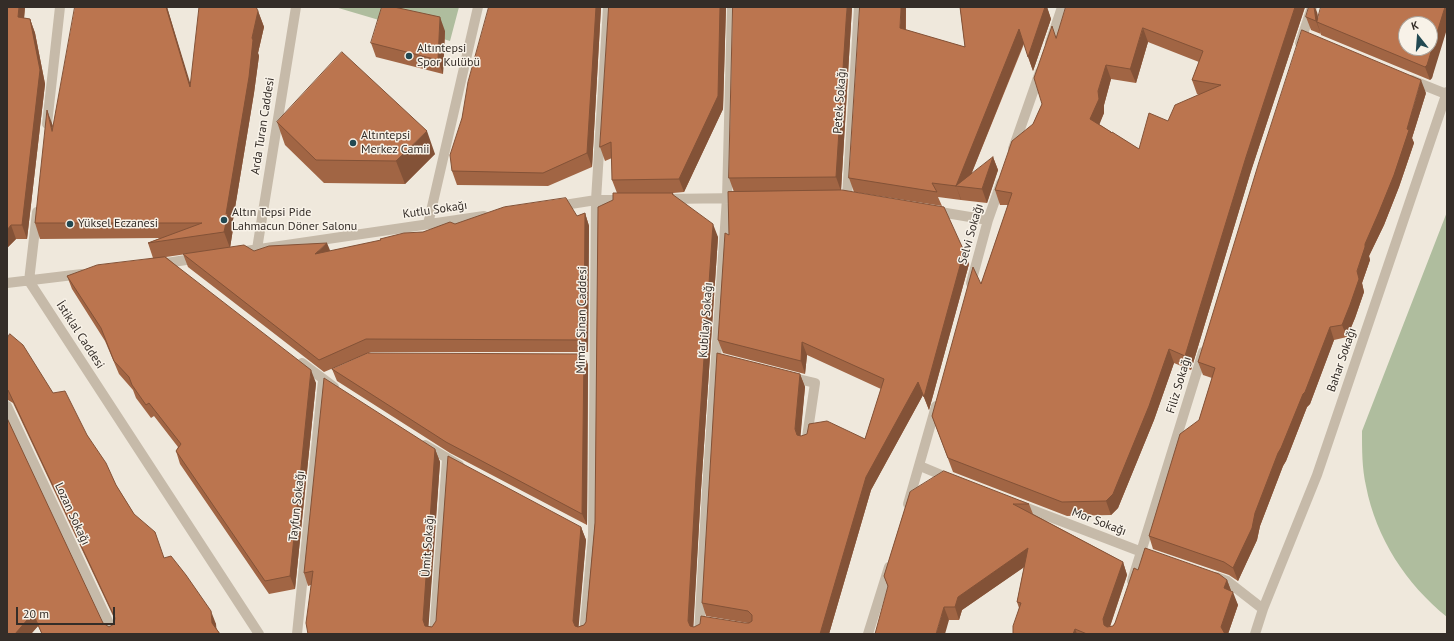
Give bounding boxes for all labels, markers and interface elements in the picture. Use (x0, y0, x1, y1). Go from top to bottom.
north arrow (1398, 16, 1438, 56)
text: K (1409, 18, 1420, 33)
place label: Altıntepsi Spor Kulübü (417, 42, 480, 70)
marker: Altıntepsi Spor Kulübü (404, 51, 414, 61)
street label: Petek Sokağı (831, 68, 849, 134)
street label: Arda Turan Caddesi (248, 76, 278, 176)
place label: Altıntepsi Merkez Camii (361, 129, 430, 157)
marker: Altıntepsi Merkez Camii (348, 138, 358, 148)
street label: Kutlu Sokağı (402, 198, 468, 222)
street label: Selvi Sokağı (955, 202, 987, 266)
place label: Altın Tepsi Pide Lahmacun Döner Salonu (232, 206, 357, 234)
marker: Altın Tepsi Pide Lahmacun Döner Salonu (219, 215, 229, 225)
place label: Yüksel Eczanesi (78, 217, 158, 231)
marker: Yüksel Eczanesi (65, 219, 75, 229)
street label: Mimar Sinan Caddesi (574, 266, 590, 374)
street label: Kubilay Sokağı (696, 282, 716, 358)
street label: İstiklal Caddesi (53, 299, 107, 371)
street label: Bahar Sokağı (1324, 326, 1360, 394)
street label: Filiz Sokağı (1164, 355, 1194, 415)
street label: Tayfun Sokağı (286, 470, 308, 542)
street label: Lozan Sokağı (51, 481, 93, 547)
street label: Mor Sokağı (1070, 505, 1128, 539)
street label: Ümit Sokağı (419, 514, 437, 578)
scale bar (18, 599, 117, 625)
text: 20 m (23, 606, 49, 621)

